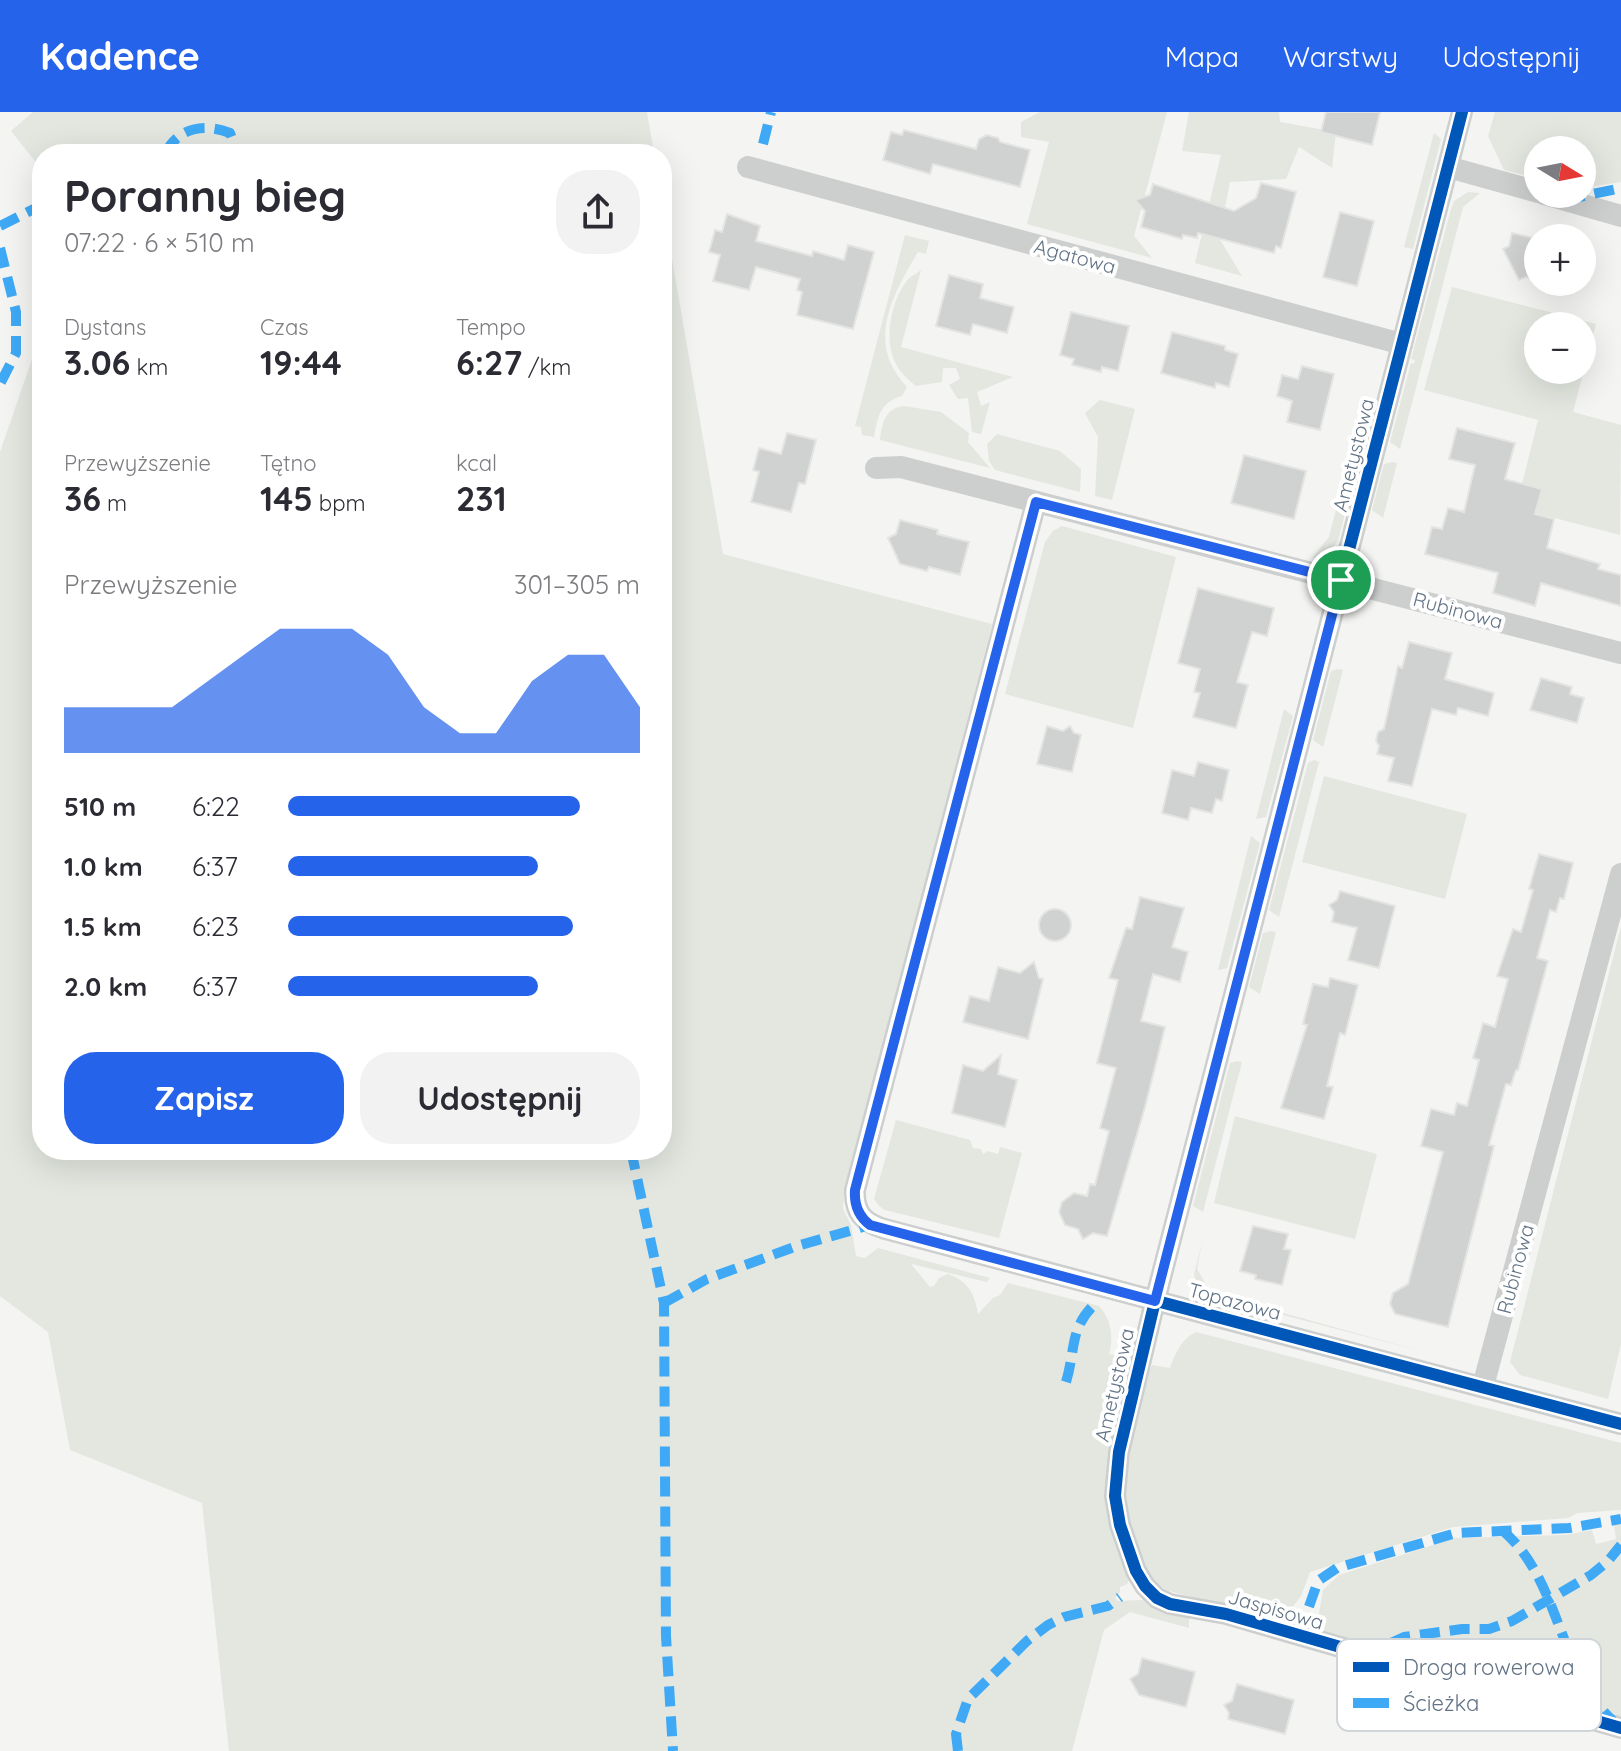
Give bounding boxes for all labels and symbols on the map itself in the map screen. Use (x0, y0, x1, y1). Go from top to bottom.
north arrow (1524, 136, 1596, 208)
street label: Agatowa (1031, 233, 1119, 279)
street label: Ametystowa (1327, 396, 1379, 514)
pin (1307, 546, 1375, 614)
street label: Rubinowa (1410, 586, 1506, 634)
street label: Rubinowa (1491, 1221, 1539, 1317)
street label: Topazowa (1186, 1277, 1284, 1325)
street label: Ametystowa (1089, 1326, 1139, 1444)
street label: Jaspisowa (1225, 1583, 1327, 1635)
legend (1337, 1639, 1601, 1731)
text: Droga rowerowa (1403, 1653, 1575, 1681)
text: Ścieżka (1403, 1689, 1479, 1717)

